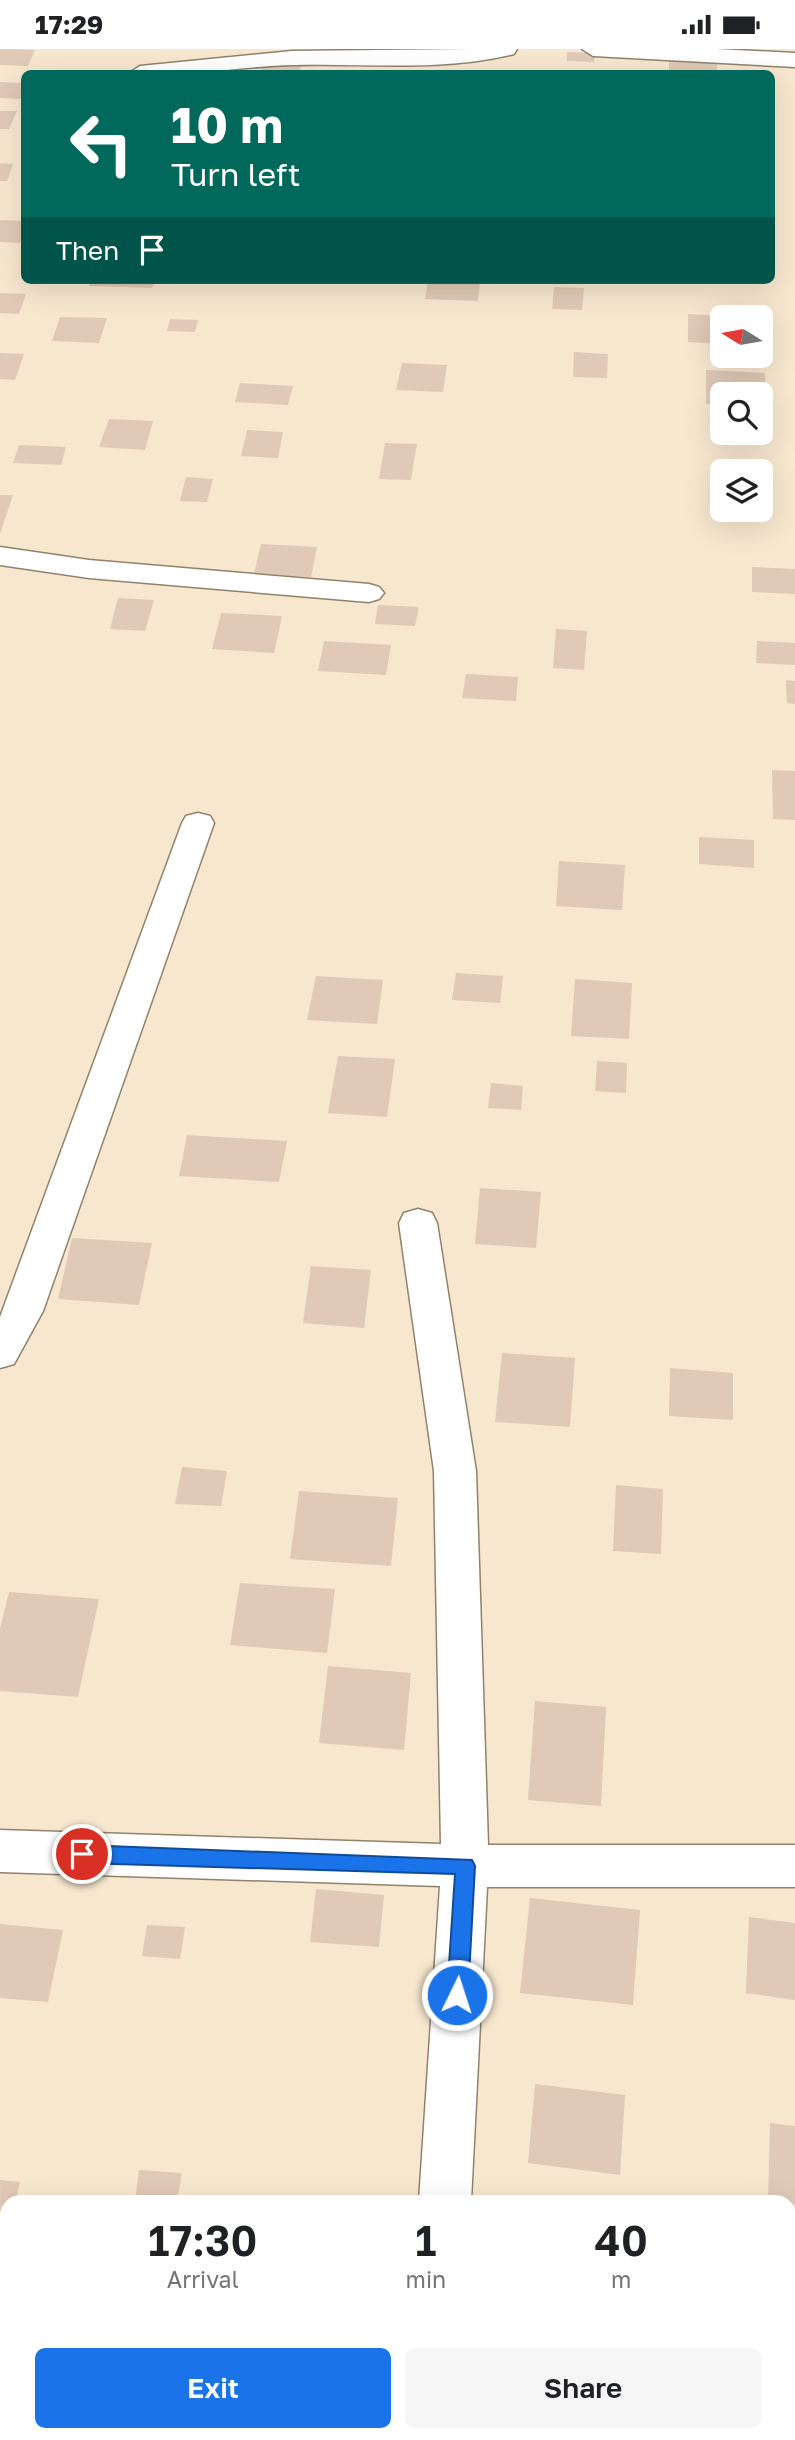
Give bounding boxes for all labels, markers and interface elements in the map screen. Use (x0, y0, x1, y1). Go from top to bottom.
text: 17:29 (35, 9, 103, 40)
text: 10 m (171, 95, 283, 154)
icon: left (56, 98, 147, 189)
text: Turn left (171, 155, 300, 193)
icon: arrive (133, 231, 171, 269)
text: Then (56, 235, 119, 266)
north arrow (710, 305, 774, 367)
map controls (710, 305, 773, 522)
button: search (710, 382, 773, 445)
button: layers (710, 459, 773, 522)
pin (52, 1824, 112, 1884)
icon: arrive (63, 1835, 101, 1873)
position arrow (420, 1958, 494, 2032)
text: 17:30 (148, 2215, 257, 2265)
text: 1 (415, 2215, 437, 2265)
text: 40 (595, 2215, 648, 2265)
text: Arrival (167, 2265, 239, 2293)
text: min (406, 2265, 446, 2293)
text: m (611, 2265, 631, 2293)
button: Exit (35, 2348, 391, 2428)
button: Share (405, 2348, 761, 2428)

